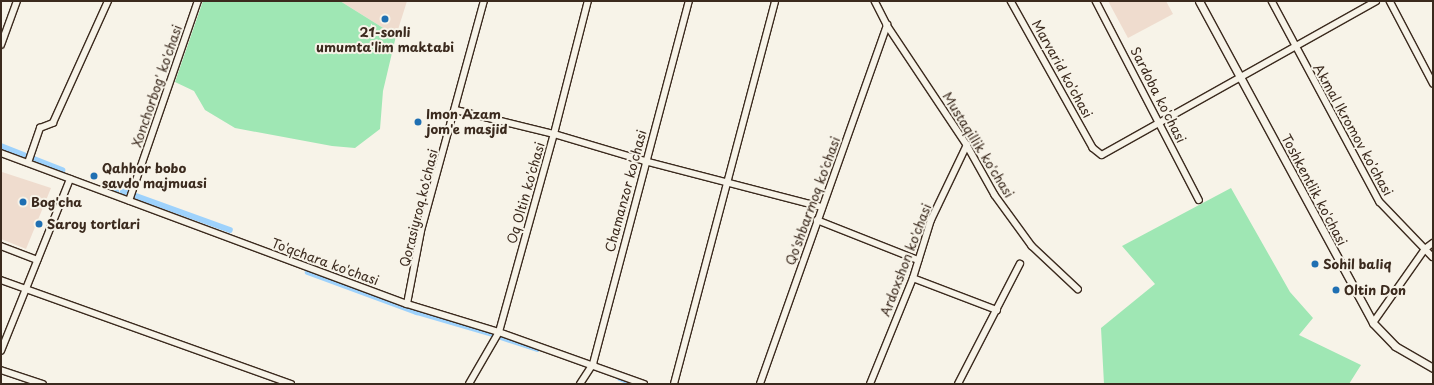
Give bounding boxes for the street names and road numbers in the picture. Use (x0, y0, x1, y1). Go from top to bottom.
street label: Marvarid ko'chasi (1029, 17, 1095, 121)
street label: Xonchorbog' ko'chasi (129, 23, 185, 149)
street label: Sardoba ko'chasi (1127, 45, 1189, 145)
street label: Akmal Ikromov ko'chasi (1310, 62, 1396, 198)
street label: Mustaqillik ko'chasi (939, 89, 1017, 201)
street label: Chamanzor ko'chasi (602, 128, 650, 254)
street label: Toshkentlik ko'chasi (1278, 131, 1350, 249)
street label: Qo'shbarmoq ko'chasi (782, 134, 844, 268)
street label: Oq Oltin ko'chasi (504, 140, 548, 246)
street label: Qorasiyroq ko'chasi (397, 147, 441, 269)
street label: Ardoxshon ko'chasi (877, 201, 935, 319)
street label: To'qchara ko'chasi (269, 235, 381, 289)

